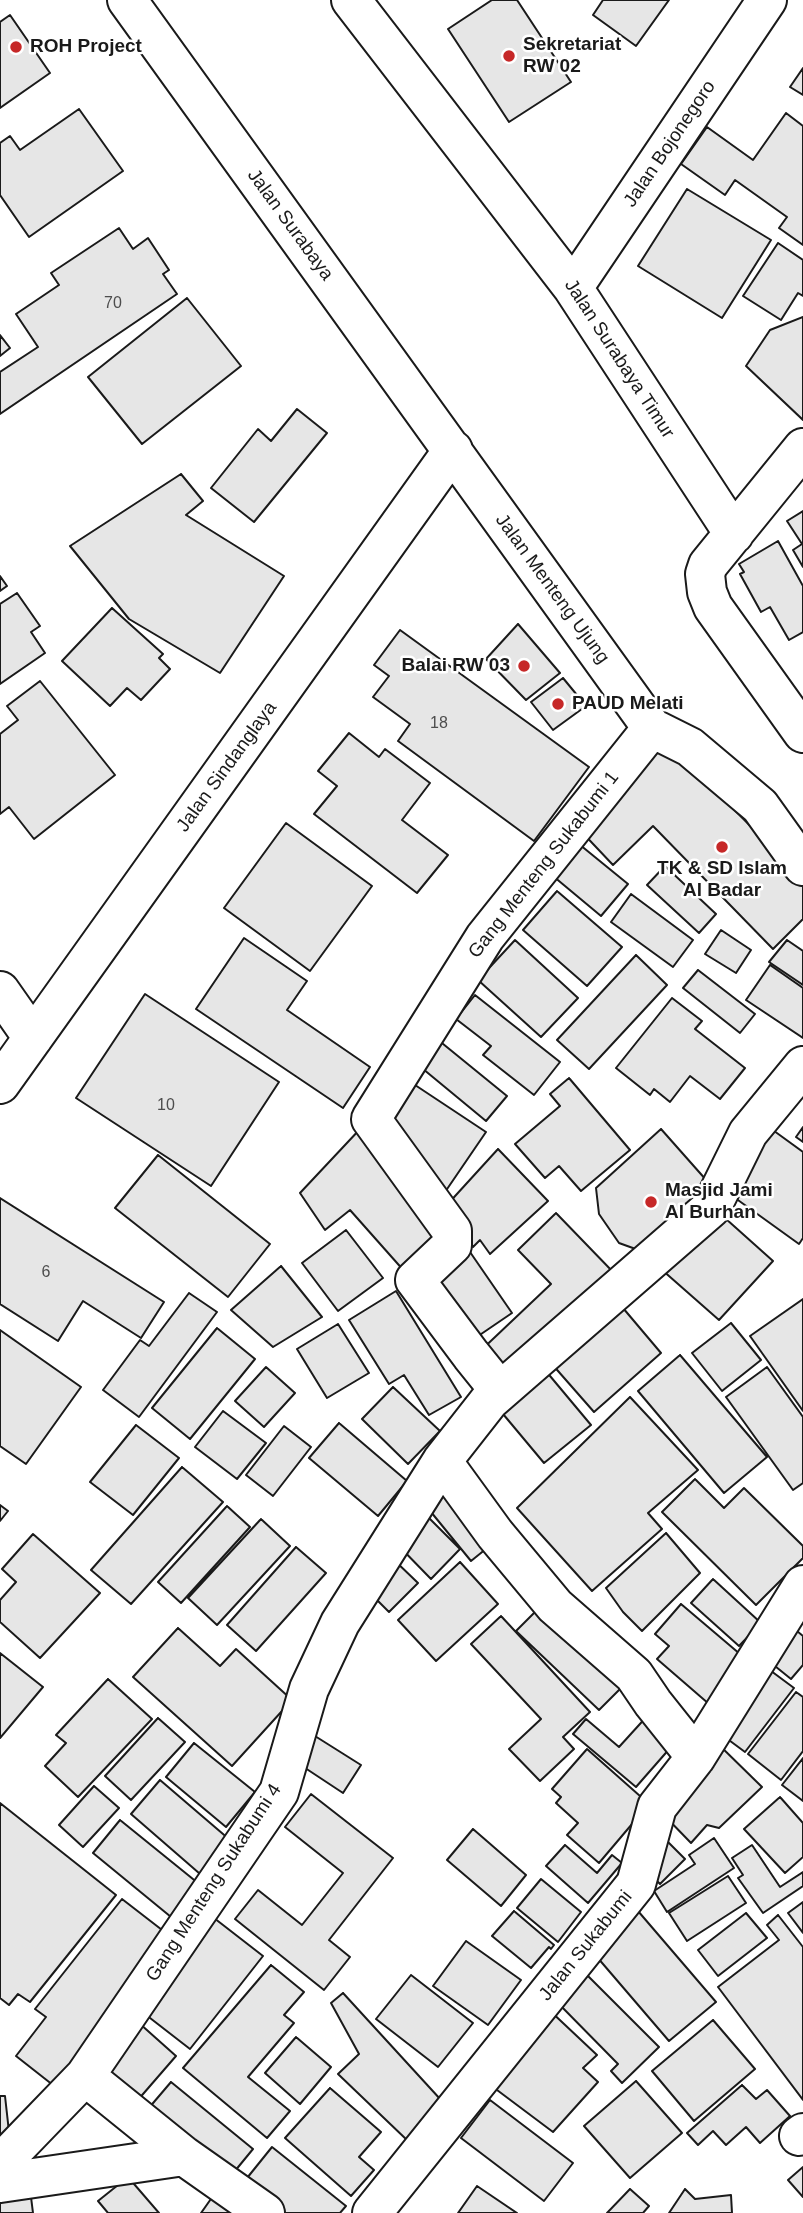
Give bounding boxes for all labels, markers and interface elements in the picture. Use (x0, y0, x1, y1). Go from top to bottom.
place label: Sekretariat RW 02 (523, 34, 621, 78)
place label: ROH Project (30, 36, 142, 58)
marker: ROH Project (8, 39, 24, 55)
marker: Sekretariat RW 02 (501, 48, 517, 64)
street label: Jalan Bojonegoro (619, 76, 721, 212)
street label: Jalan Surabaya (242, 165, 338, 285)
street label: Jalan Surabaya Timur (559, 275, 679, 443)
house number: 70 (104, 294, 122, 314)
street label: Jalan Menteng Ujung (490, 510, 614, 668)
place label: Balai RW 03 (402, 655, 510, 677)
marker: Balai RW 03 (516, 658, 532, 674)
place label: PAUD Melati (572, 693, 684, 715)
marker: PAUD Melati (550, 696, 566, 712)
street label: Jalan Sindanglaya (172, 697, 282, 837)
house number: 18 (430, 714, 448, 734)
street label: Gang Menteng Sukabumi 1 (464, 767, 624, 963)
marker: TK & SD Islam Al Badar (714, 839, 730, 855)
place label: TK & SD Islam Al Badar (657, 858, 787, 902)
house number: 10 (157, 1096, 175, 1116)
place label: Masjid Jami Al Burhan (665, 1180, 773, 1224)
marker: Masjid Jami Al Burhan (643, 1194, 659, 1210)
house number: 6 (42, 1263, 50, 1283)
street label: Gang Menteng Sukabumi 4 (141, 1780, 287, 1986)
street label: Jalan Sukabumi (535, 1886, 637, 2006)

